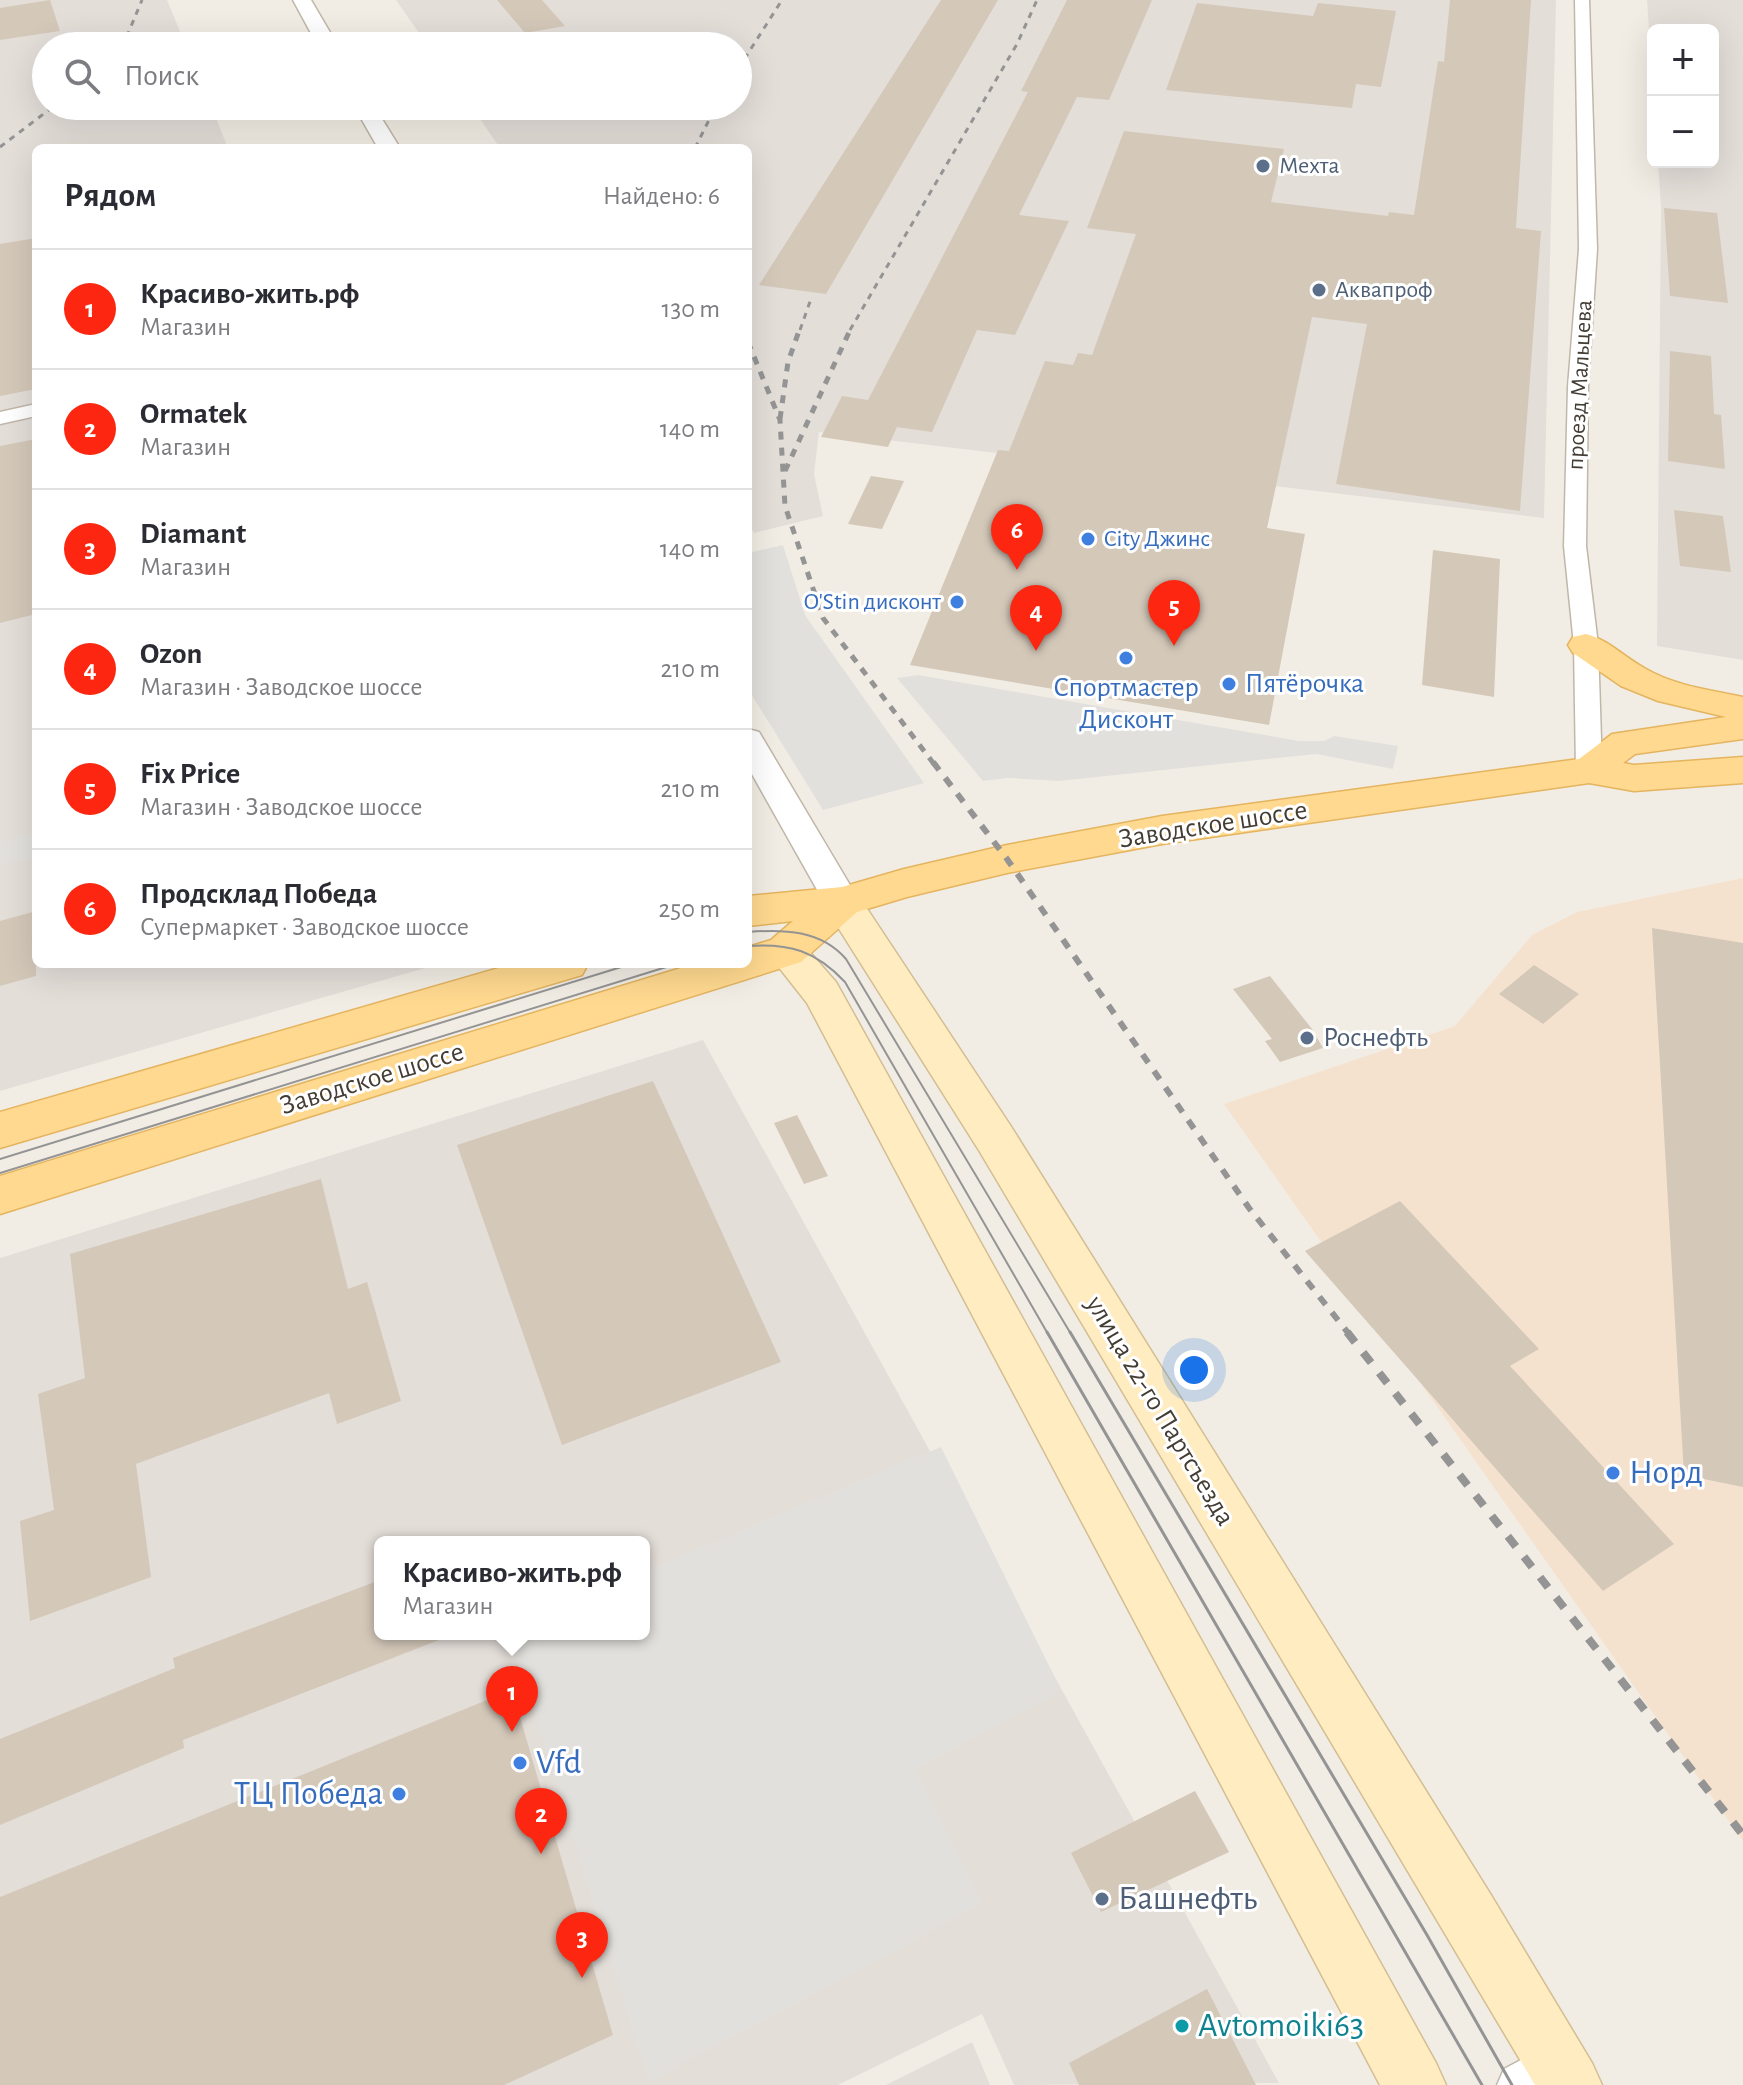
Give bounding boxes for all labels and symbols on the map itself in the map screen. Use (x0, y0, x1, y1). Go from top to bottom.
place label: Мехта (1279, 154, 1339, 178)
marker: Мехта (1254, 157, 1272, 175)
place label: Аквапроф (1335, 278, 1433, 302)
marker: Аквапроф (1310, 281, 1328, 299)
street label: проезд Мальцева (1564, 299, 1596, 471)
pin: 6 (991, 504, 1043, 570)
place label: City Джинс (1104, 527, 1210, 551)
marker: City Джинс (1079, 530, 1097, 548)
pin: 5 (1148, 580, 1200, 646)
pin: 4 (1010, 585, 1062, 651)
place label: O'Stin дисконт (804, 590, 941, 614)
marker: O'Stin дисконт (948, 593, 966, 611)
marker: Спортмастер Дисконт (1117, 649, 1135, 667)
place label: Пятёрочка (1245, 670, 1364, 698)
place label: Спортмастер Дисконт (1053, 674, 1199, 734)
marker: Пятёрочка (1220, 675, 1238, 693)
street label: Заводское шоссе (1117, 796, 1309, 854)
place label: Роснефть (1323, 1024, 1428, 1052)
marker: Роснефть (1298, 1029, 1316, 1047)
street label: Заводское шоссе (277, 1038, 467, 1120)
street label: улица 22-го Партсъезда (1080, 1290, 1240, 1531)
your location (1174, 1350, 1214, 1390)
place label: Норд (1629, 1456, 1703, 1490)
marker: Норд (1604, 1464, 1622, 1482)
pin: 1 (486, 1666, 538, 1732)
place label: Vfd (536, 1746, 581, 1780)
marker: Vfd (511, 1754, 529, 1772)
place label: ТЦ Победа (234, 1777, 383, 1811)
marker: ТЦ Победа (390, 1785, 408, 1803)
pin: 2 (515, 1788, 567, 1854)
place label: Башнефть (1118, 1882, 1257, 1916)
marker: Башнефть (1093, 1890, 1111, 1908)
pin: 3 (556, 1912, 608, 1978)
place label: Avtomoiki63 (1198, 2009, 1364, 2043)
marker: Avtomoiki63 (1173, 2017, 1191, 2035)

